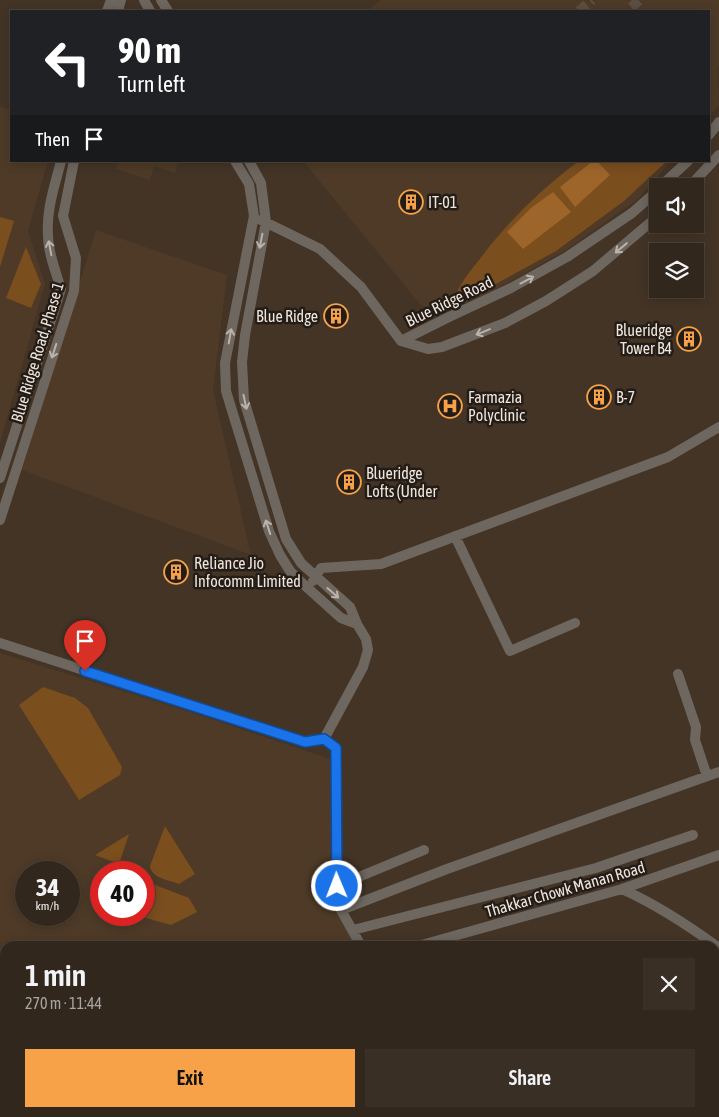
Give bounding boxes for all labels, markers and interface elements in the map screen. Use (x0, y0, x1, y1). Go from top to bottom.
icon: left (35, 30, 100, 95)
text: 90 m (118, 30, 181, 70)
text: Turn left (118, 71, 185, 97)
icon: arrive (80, 125, 108, 153)
text: Then (35, 128, 70, 150)
map controls (649, 178, 704, 298)
button: sound (649, 178, 704, 233)
building icon: IT-01 (398, 189, 424, 215)
place label: IT-01 (428, 193, 457, 211)
one-way arrow (256, 233, 266, 249)
one-way arrow (45, 240, 54, 256)
one-way arrow (614, 242, 627, 253)
button: layers (649, 243, 704, 298)
street label: Blue Ridge Road (402, 272, 496, 331)
one-way arrow (519, 274, 533, 284)
street label: Blue Ridge Road, Phase 1 (7, 280, 68, 425)
building icon: Blue Ridge (323, 303, 349, 329)
place label: Blue Ridge (256, 307, 318, 326)
place label: Blueridge Tower B4 (615, 321, 672, 357)
building icon: Blueridge Tower B4 (676, 326, 702, 352)
one-way arrow (476, 327, 491, 337)
one-way arrow (226, 328, 236, 344)
one-way arrow (49, 343, 59, 359)
building icon: B-7 (586, 384, 612, 410)
place label: Farmazia Polyclinic (468, 388, 525, 425)
place label: B-7 (616, 388, 635, 406)
one-way arrow (241, 393, 250, 409)
hospital icon: Farmazia Polyclinic (437, 393, 463, 419)
place label: Blueridge Lofts (Under (366, 464, 437, 501)
building icon: Blueridge Lofts (Under (336, 469, 362, 495)
one-way arrow (262, 519, 272, 535)
place label: Reliance Jio Infocomm Limited (194, 554, 301, 590)
building icon: Reliance Jio Infocomm Limited (163, 559, 189, 585)
one-way arrow (326, 587, 339, 598)
pin (64, 620, 106, 671)
icon: arrive (71, 627, 99, 655)
street label: Thakkar Chowk Manan Road (483, 858, 647, 920)
position arrow (310, 859, 362, 911)
speed limit sign: 40 (90, 861, 155, 926)
text: 34 (36, 873, 59, 901)
text: km/h (36, 899, 59, 913)
text: 1 min (25, 958, 86, 992)
button: close (643, 958, 695, 1010)
text: 270 m · 11:44 (25, 994, 102, 1012)
button: Exit (25, 1049, 355, 1107)
button: Share (365, 1049, 695, 1107)

